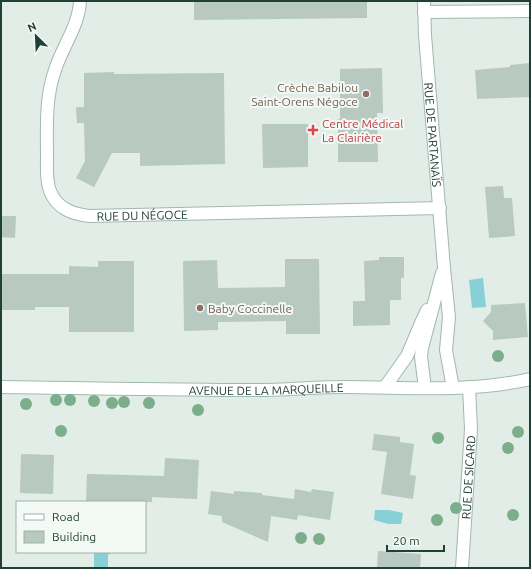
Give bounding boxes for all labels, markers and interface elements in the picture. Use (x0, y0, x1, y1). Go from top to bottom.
north arrow (16, 16, 56, 56)
text: N (26, 20, 38, 34)
place label: Crèche Babilou Saint-Orens Négoce (251, 81, 358, 108)
street label: RUE DE PARTANAÏS (422, 82, 444, 187)
marker: Crèche Babilou Saint-Orens Négoce (361, 89, 371, 99)
place label: Centre Médical La Clairière (322, 117, 403, 144)
marker: Centre Médical La Clairière (307, 124, 319, 136)
street label: RUE DU NÉGOCE (96, 207, 188, 222)
place label: Baby Coccinelle (208, 302, 292, 315)
marker: Baby Coccinelle (195, 303, 205, 313)
street label: AVENUE DE LA MARQUEILLE (189, 380, 344, 397)
street label: RUE DE SICARD (459, 435, 477, 519)
legend (16, 501, 146, 553)
text: Road (52, 510, 80, 523)
scale bar (387, 527, 444, 553)
text: Building (52, 530, 96, 543)
text: 20 m (393, 534, 420, 547)

